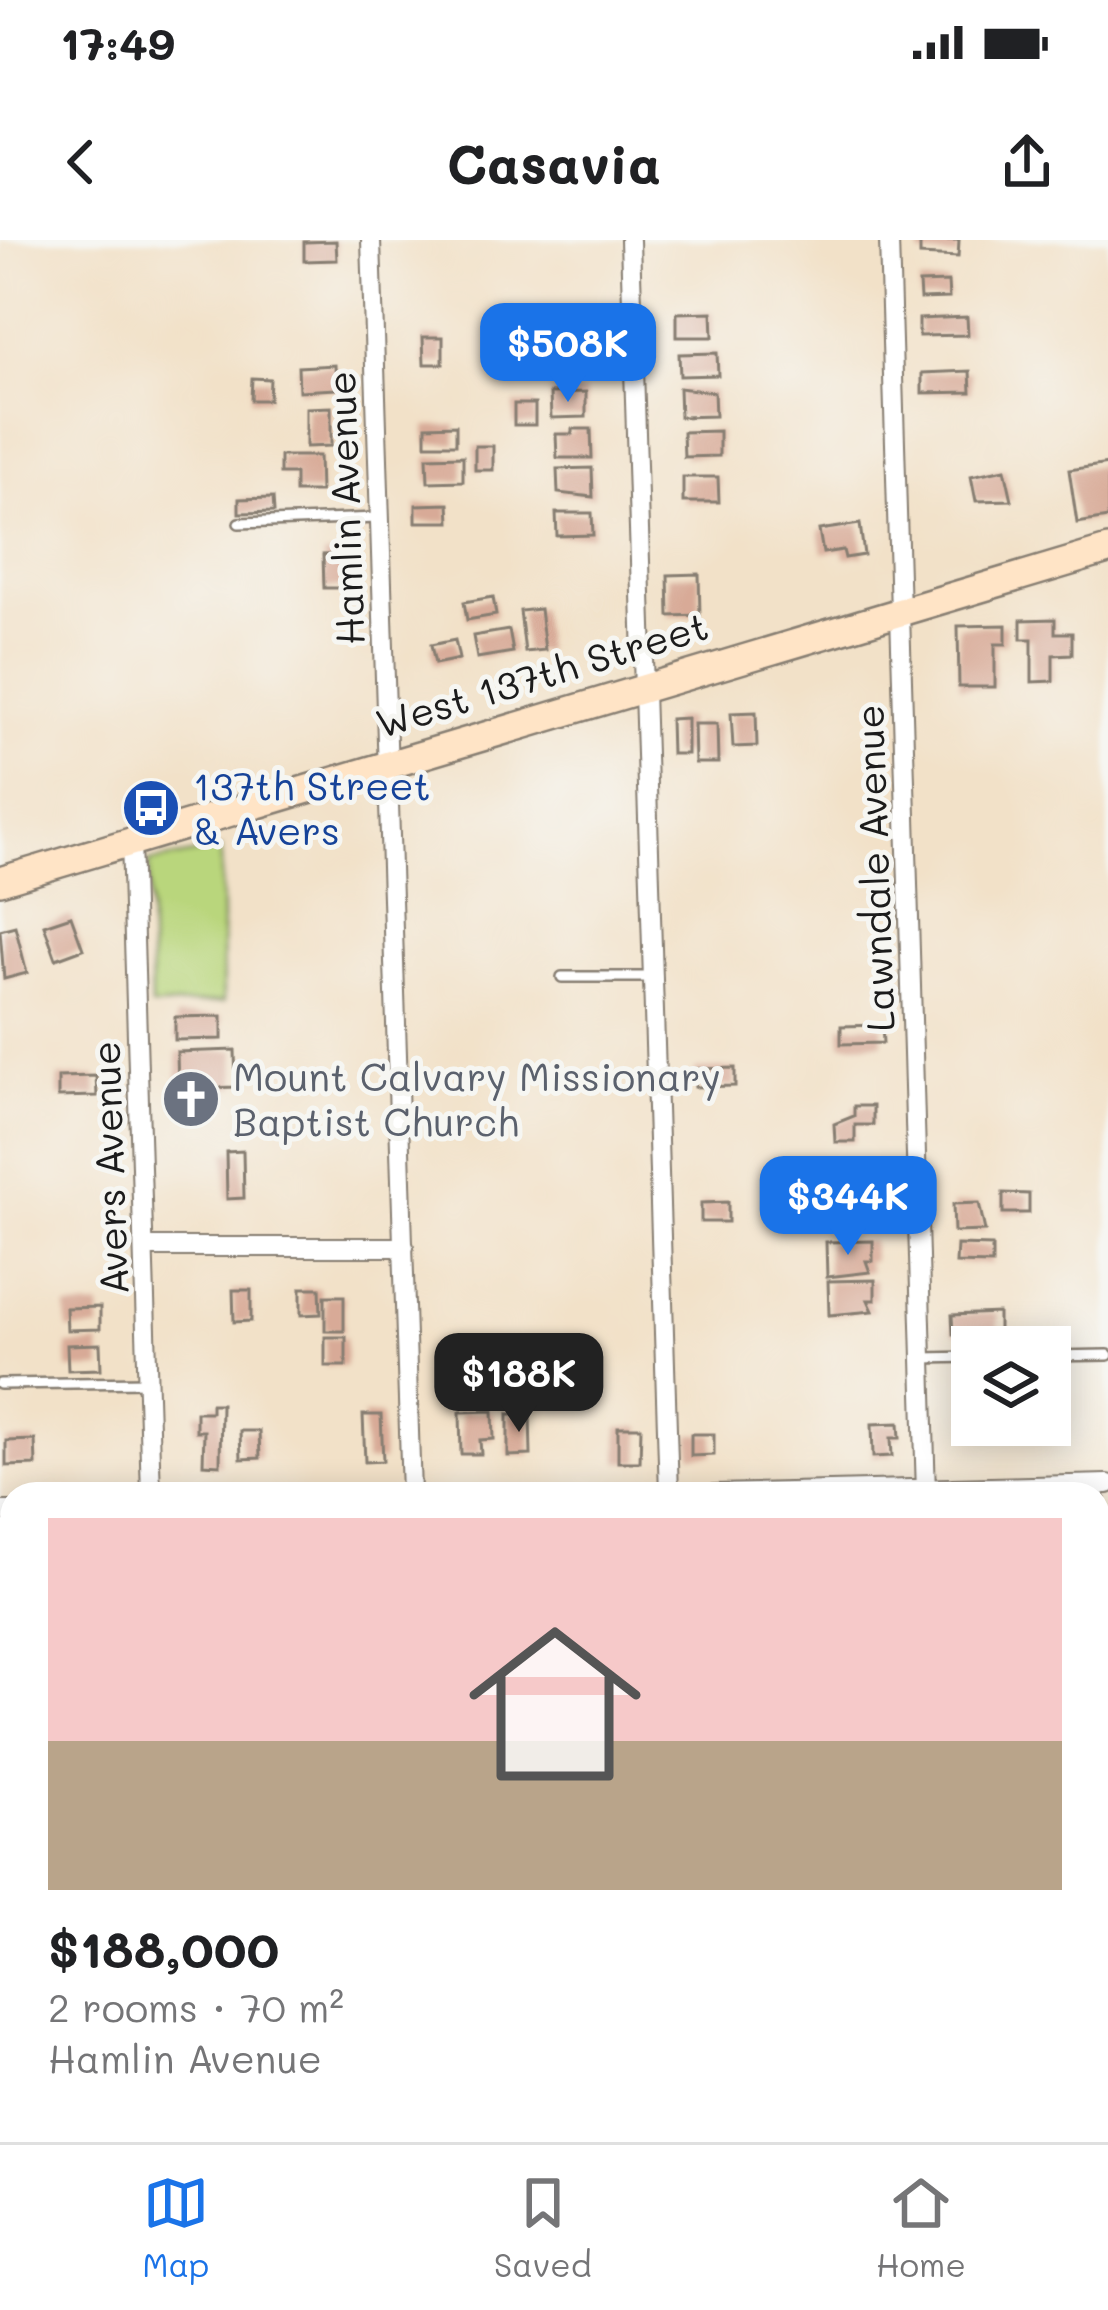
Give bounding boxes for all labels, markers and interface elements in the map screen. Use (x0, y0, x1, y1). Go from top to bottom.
text: 17:49 (60, 13, 175, 71)
text: Casavia (447, 127, 661, 198)
icon: back (48, 129, 114, 195)
icon: share (994, 129, 1060, 195)
pin: $508K (484, 303, 652, 405)
text: $508K (507, 316, 629, 367)
street label: Hamlin Avenue (314, 370, 375, 646)
street label: West 137th Street (369, 599, 714, 748)
street label: Lawndale Avenue (842, 704, 905, 1032)
place label: 137th Street & Avers (193, 759, 431, 855)
bus stop icon: 137th Street & Avers (120, 777, 182, 839)
street label: Avers Avenue (79, 1040, 138, 1296)
place label: Mount Calvary Missionary Baptist Church (233, 1050, 721, 1146)
church icon: Mount Calvary Missionary Baptist Church (160, 1068, 222, 1130)
pin: $344K (764, 1156, 932, 1258)
text: $344K (787, 1169, 909, 1220)
map controls (951, 1326, 1071, 1446)
button: layers (951, 1326, 1071, 1446)
pin: $188K (435, 1333, 603, 1435)
text: $188K (461, 1346, 577, 1397)
icon: home (447, 1596, 663, 1812)
text: $188,000 (48, 1914, 279, 1981)
text: 2 rooms · 70 m² (48, 1981, 344, 2032)
text: Hamlin Avenue (48, 2032, 322, 2083)
tab: Map (142, 2170, 209, 2285)
tab: Saved (494, 2170, 592, 2285)
tab: Home (876, 2170, 966, 2285)

